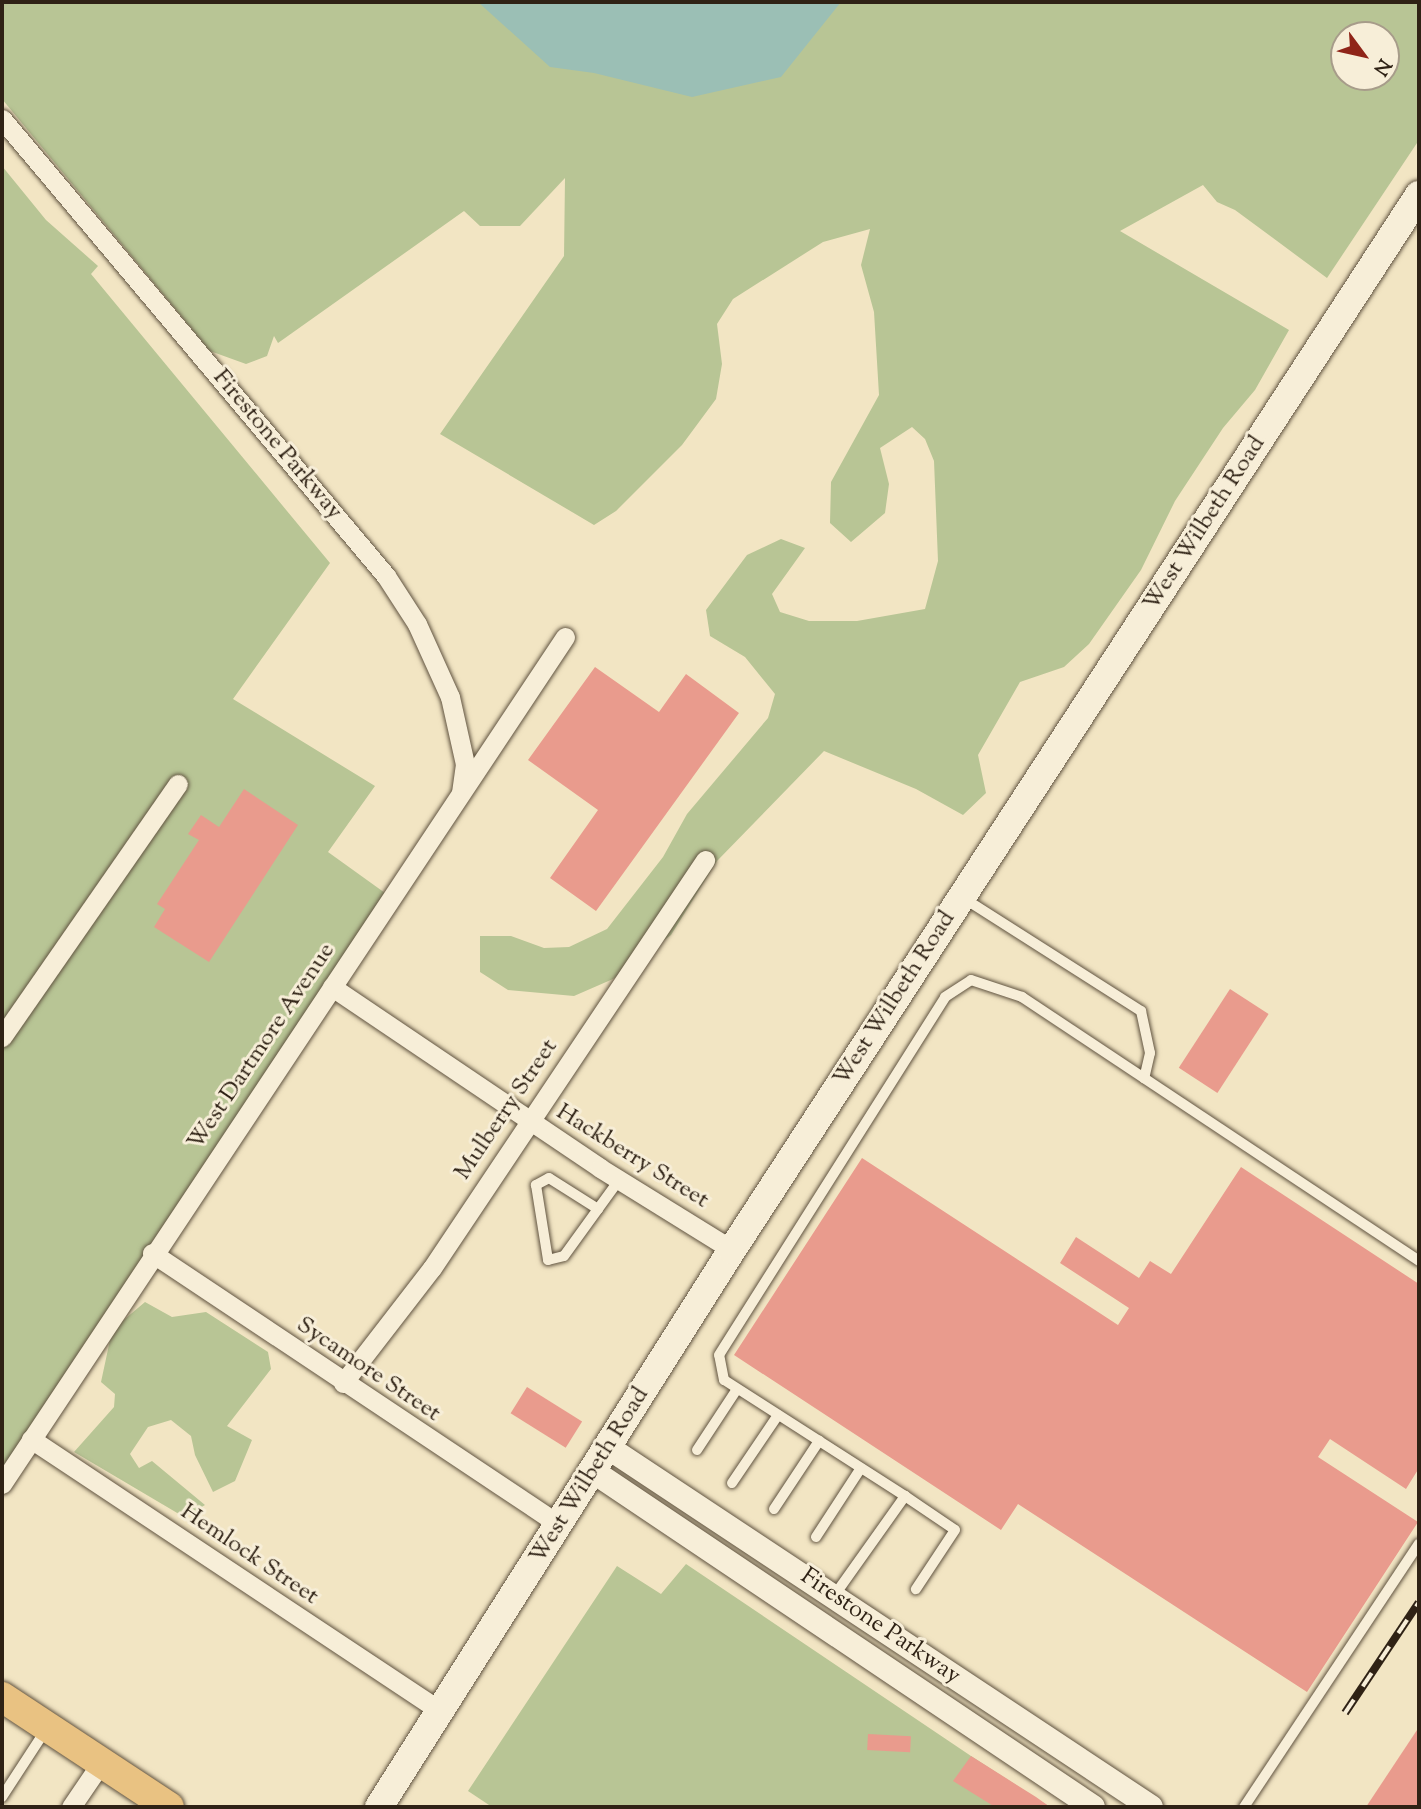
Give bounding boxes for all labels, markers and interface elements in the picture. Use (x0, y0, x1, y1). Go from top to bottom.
north arrow (1330, 21, 1400, 91)
text: N (1366, 53, 1397, 80)
street label: Firestone Parkway (206, 364, 348, 526)
street label: West Wilbeth Road (1138, 431, 1272, 617)
street label: West Wilbeth Road (828, 906, 962, 1092)
street label: West Dartmore Avenue (182, 938, 342, 1156)
street label: Mulberry Street (449, 1034, 565, 1186)
street label: Hackberry Street (550, 1099, 714, 1215)
street label: Sycamore Street (290, 1311, 446, 1429)
street label: West Wilbeth Road (524, 1382, 656, 1570)
street label: Hemlock Street (174, 1498, 324, 1612)
street label: Firestone Parkway (794, 1563, 966, 1691)

